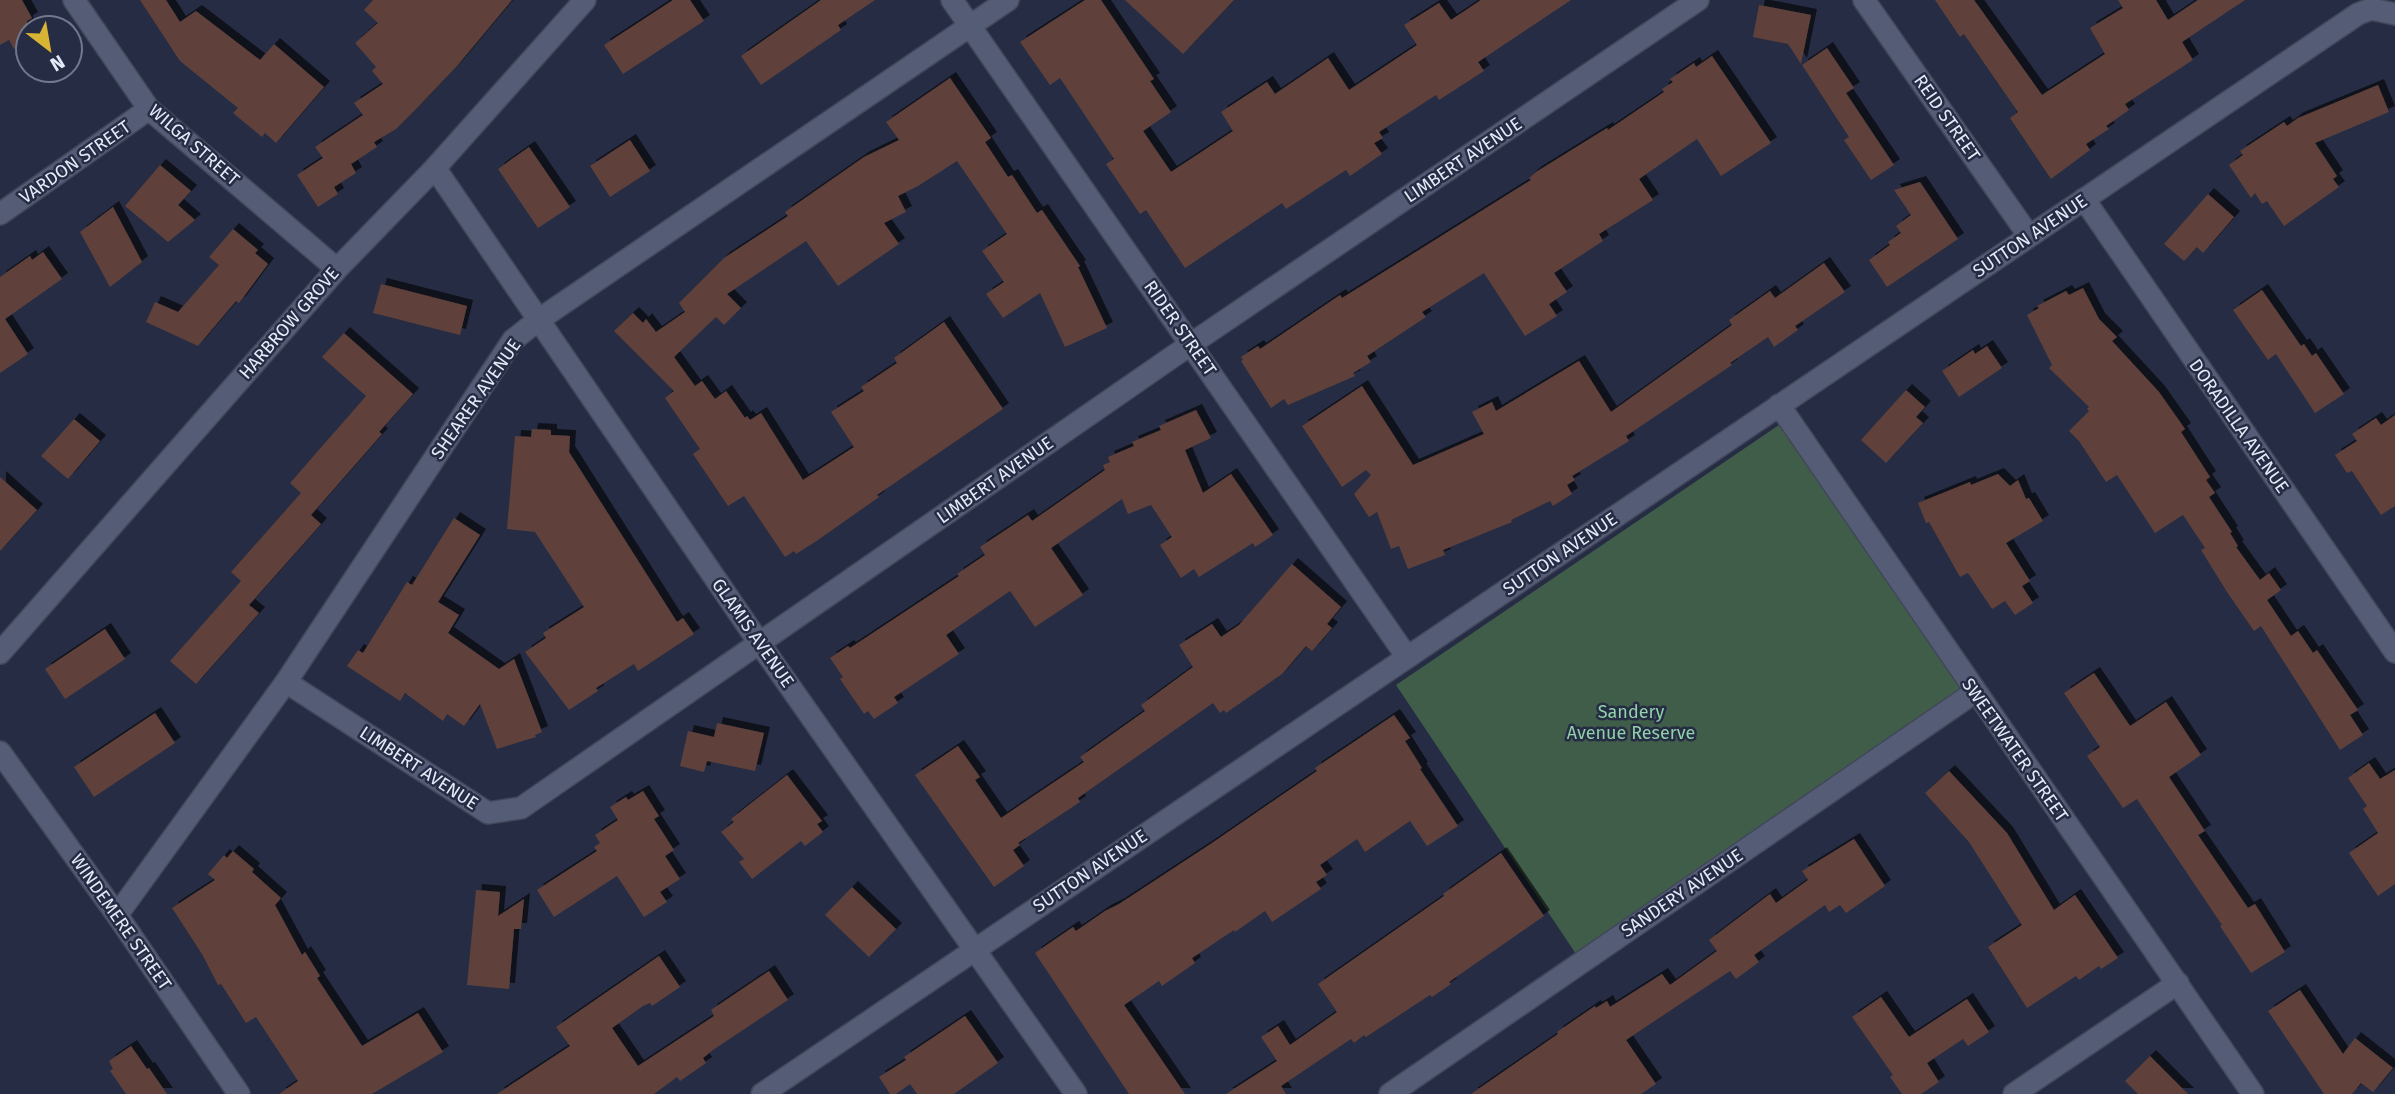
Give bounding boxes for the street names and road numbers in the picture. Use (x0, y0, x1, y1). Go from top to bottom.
street label: REID STREET (1909, 71, 1985, 166)
street label: WILGA STREET (144, 100, 244, 191)
street label: LIMBERT AVENUE (1400, 113, 1526, 207)
street label: VARDON STREET (15, 115, 135, 208)
street label: SUTTON AVENUE (1969, 190, 2091, 282)
street label: HARBROW GROVE (234, 262, 344, 384)
street label: RIDER STREET (1139, 276, 1221, 380)
street label: SHEARER AVENUE (426, 335, 526, 463)
street label: DORADILLA AVENUE (2184, 355, 2294, 497)
street label: LIMBERT AVENUE (933, 432, 1057, 528)
street label: SUTTON AVENUE (1499, 508, 1621, 600)
street label: GLAMIS AVENUE (707, 574, 799, 692)
street label: SWEETWATER STREET (1957, 674, 2073, 827)
street label: LIMBERT AVENUE (356, 721, 482, 815)
street label: SUTTON AVENUE (1029, 825, 1151, 917)
street label: SANDERY AVENUE (1617, 844, 1747, 942)
street label: WINDEMERE STREET (66, 850, 177, 995)

